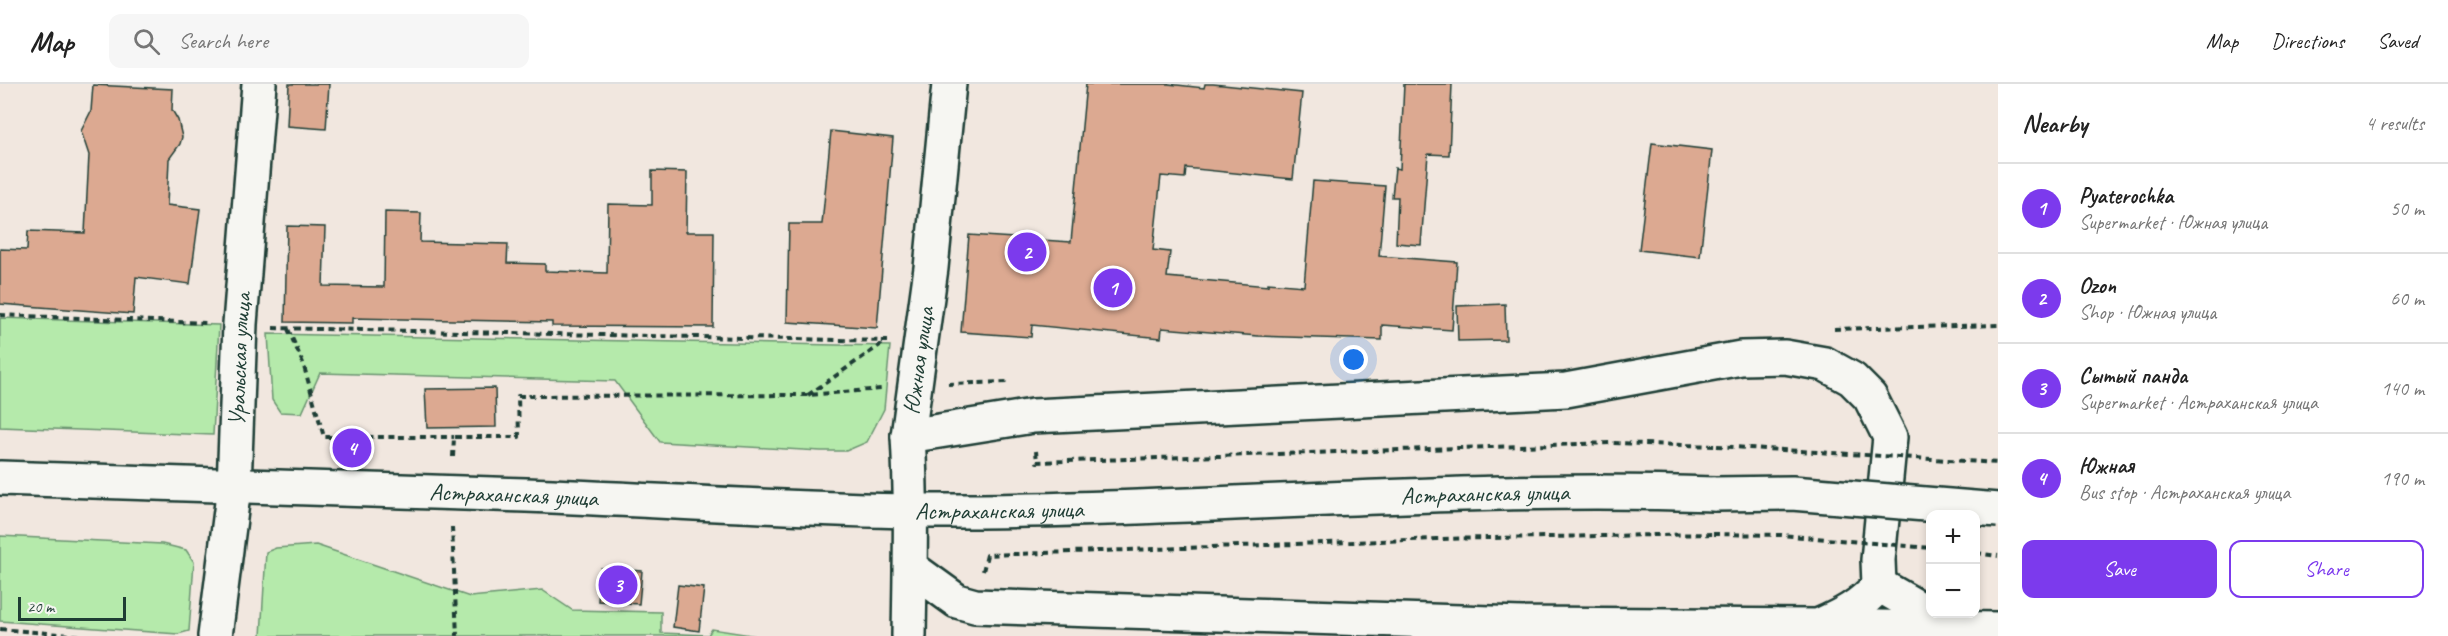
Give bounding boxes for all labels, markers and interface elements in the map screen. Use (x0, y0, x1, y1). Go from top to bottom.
search box (109, 14, 529, 68)
text: Map (30, 24, 73, 59)
icon: search (130, 25, 163, 58)
text: Search here (178, 27, 268, 55)
text: Map (2206, 28, 2238, 54)
text: Directions (2271, 28, 2344, 54)
text: Saved (2377, 28, 2418, 54)
text: Nearby (2022, 107, 2087, 140)
text: 4 results (2365, 111, 2424, 136)
text: Pyaterochka (2079, 182, 2173, 210)
text: 1 (2037, 196, 2046, 221)
text: 50 m (2390, 196, 2424, 221)
text: Supermarket · Южная улица (2079, 210, 2267, 235)
pin: 2 (1008, 230, 1046, 274)
pin: 1 (1094, 266, 1132, 310)
text: Ozon (2079, 272, 2116, 300)
text: 2 (2037, 286, 2046, 311)
text: 60 m (2390, 286, 2424, 311)
street label: Уральская улица (221, 289, 258, 427)
text: Shop · Южная улица (2079, 300, 2216, 325)
street label: Южная улица (896, 304, 941, 416)
your location (1339, 345, 1368, 374)
text: Сытый панда (2079, 362, 2187, 390)
text: 3 (2037, 376, 2046, 401)
text: 140 m (2381, 376, 2424, 401)
text: Supermarket · Астраханская улица (2079, 390, 2318, 415)
pin: 4 (332, 426, 372, 470)
text: Южная (2079, 452, 2134, 480)
text: 4 (2037, 466, 2046, 491)
text: 190 m (2381, 466, 2424, 491)
street label: Астраханская улица (429, 477, 600, 513)
street label: Астраханская улица (1400, 477, 1571, 511)
text: Bus stop · Астраханская улица (2079, 480, 2290, 505)
street label: Астраханская улица (915, 494, 1086, 526)
map controls (1926, 510, 1980, 618)
button: + (1926, 510, 1980, 564)
button: Save (2022, 540, 2217, 598)
button: Share (2229, 540, 2424, 598)
pin: 3 (598, 562, 638, 608)
button: − (1926, 564, 1980, 618)
scale bar (18, 594, 126, 622)
text: 20 m (27, 597, 54, 617)

